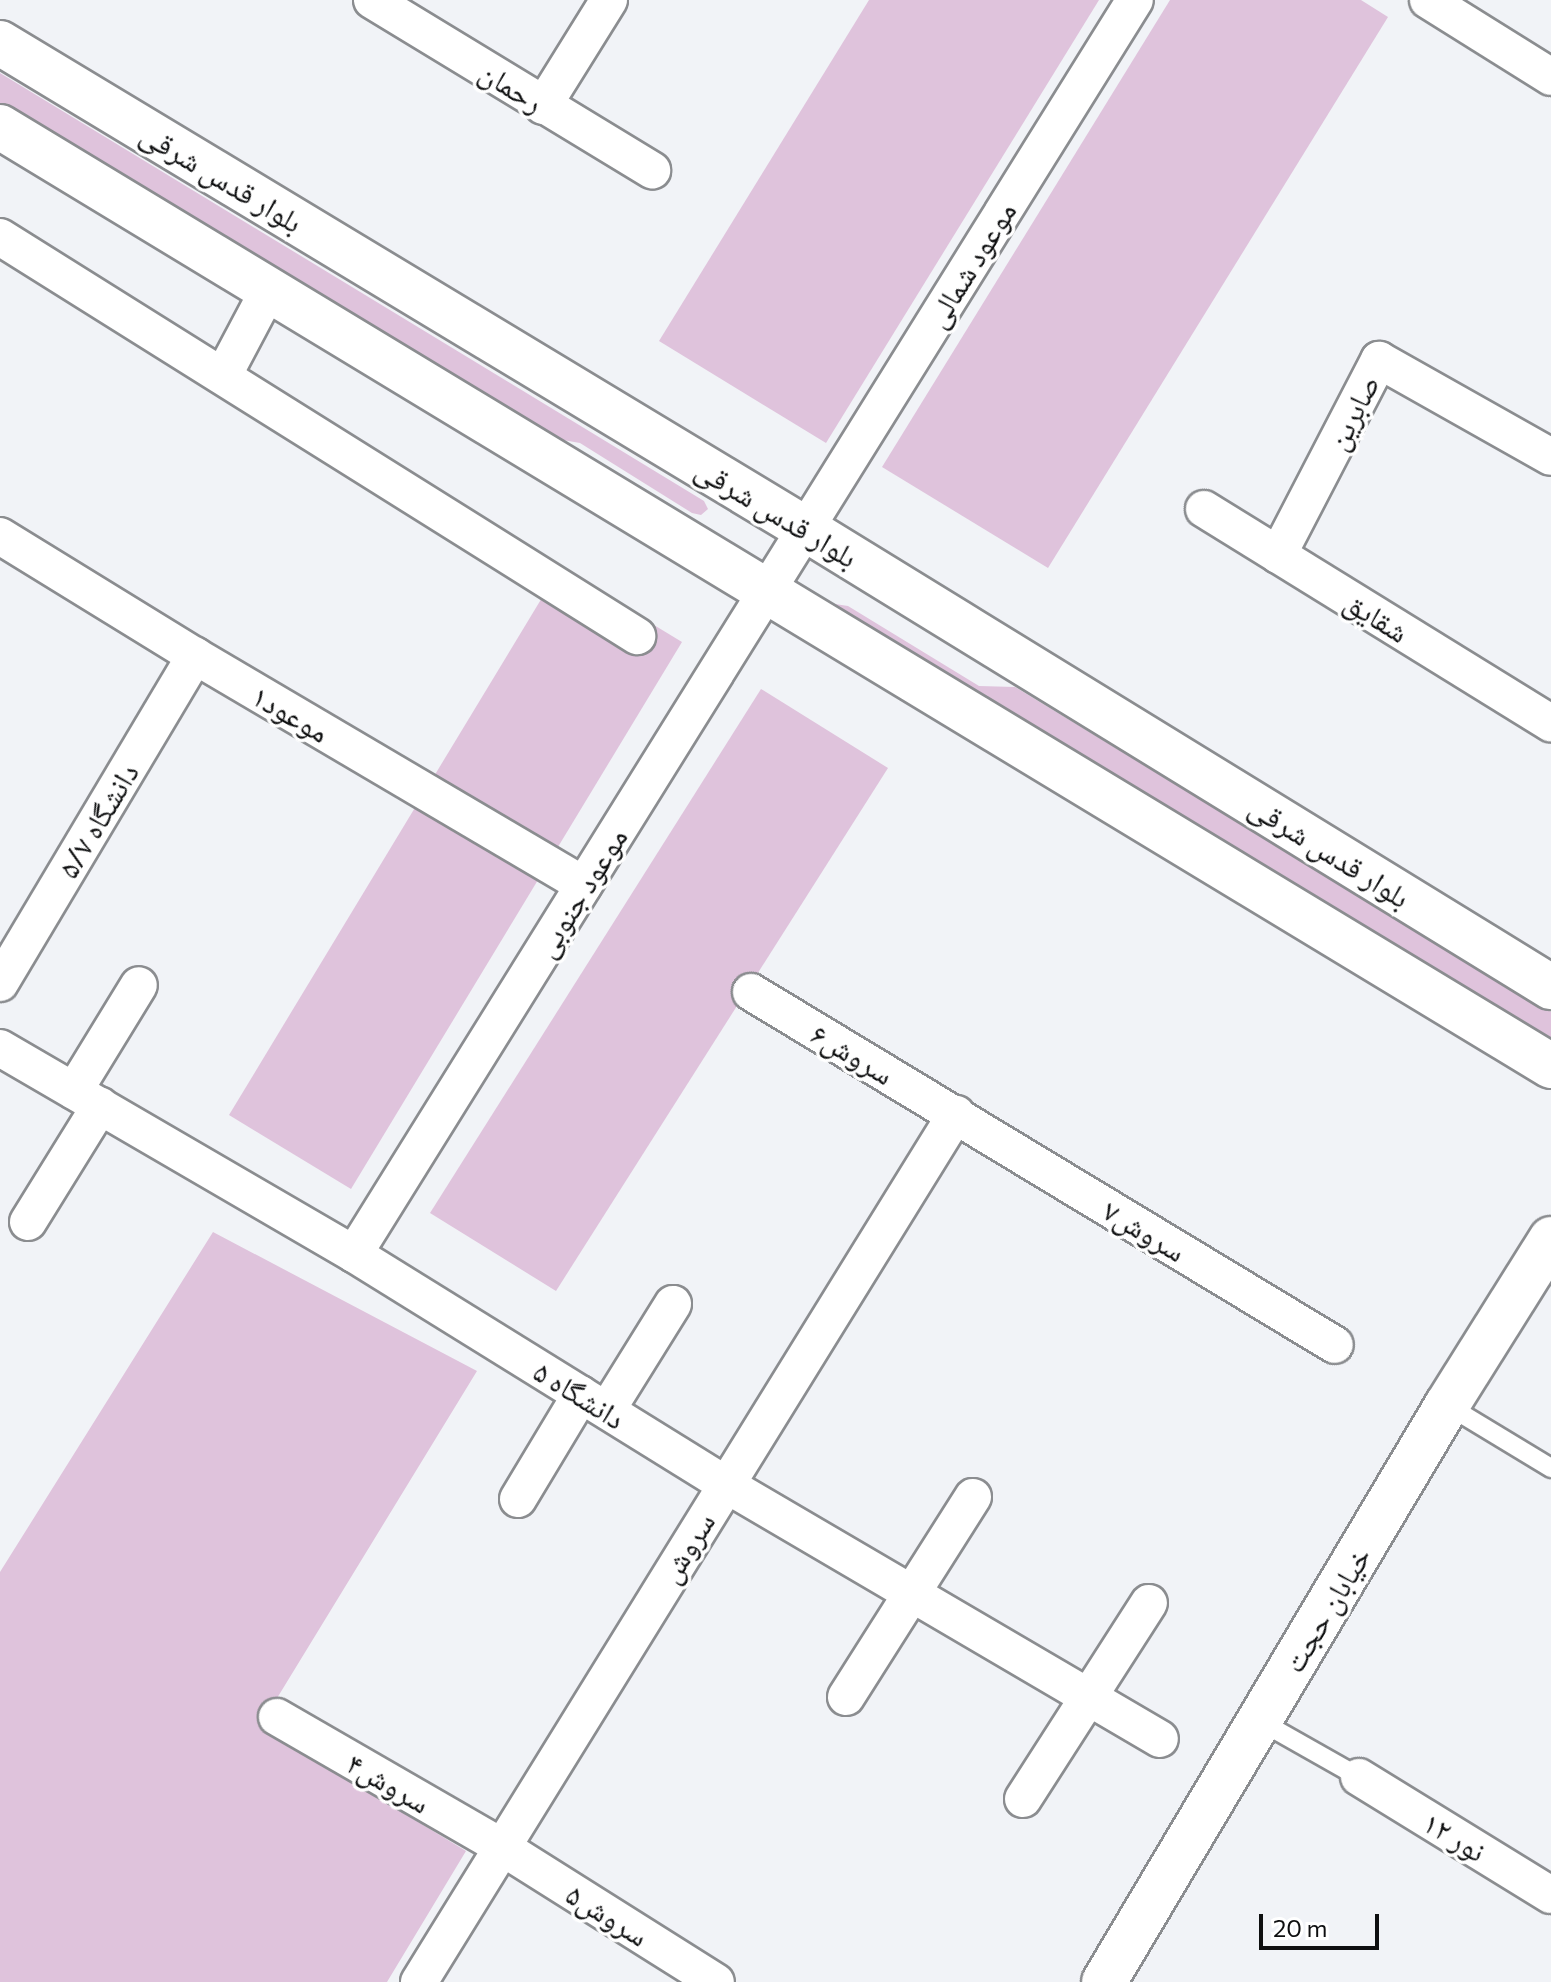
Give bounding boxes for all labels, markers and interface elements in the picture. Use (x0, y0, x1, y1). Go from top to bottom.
street label: رحمان (474, 53, 550, 119)
street label: بلوار قدس شرقی (135, 115, 309, 239)
street label: موعود شمالی (917, 194, 1023, 334)
street label: صابرین (1318, 368, 1386, 456)
street label: بلوار قدس شرقی (690, 450, 864, 574)
street label: شقایق (1338, 583, 1416, 649)
street label: موعود۱ (246, 677, 336, 749)
street label: دانشگاه ۵/۷ (49, 756, 145, 884)
street label: بلوار قدس شرقی (1243, 787, 1417, 915)
street label: موعود جنوبی (526, 821, 634, 963)
street label: سروش۶ (805, 1014, 901, 1092)
street label: سروش۷ (1097, 1191, 1193, 1269)
street label: دانشگاه ۵ (528, 1352, 632, 1436)
street label: سروش (651, 1505, 721, 1589)
street label: خیابان حجت (1274, 1540, 1378, 1678)
street label: سروش۴ (341, 1744, 437, 1820)
street label: نور ۱۲ (1417, 1803, 1493, 1869)
street label: سروش۵ (560, 1875, 656, 1953)
scale bar (1263, 1898, 1383, 1948)
text: 20 m (1273, 1913, 1327, 1942)

